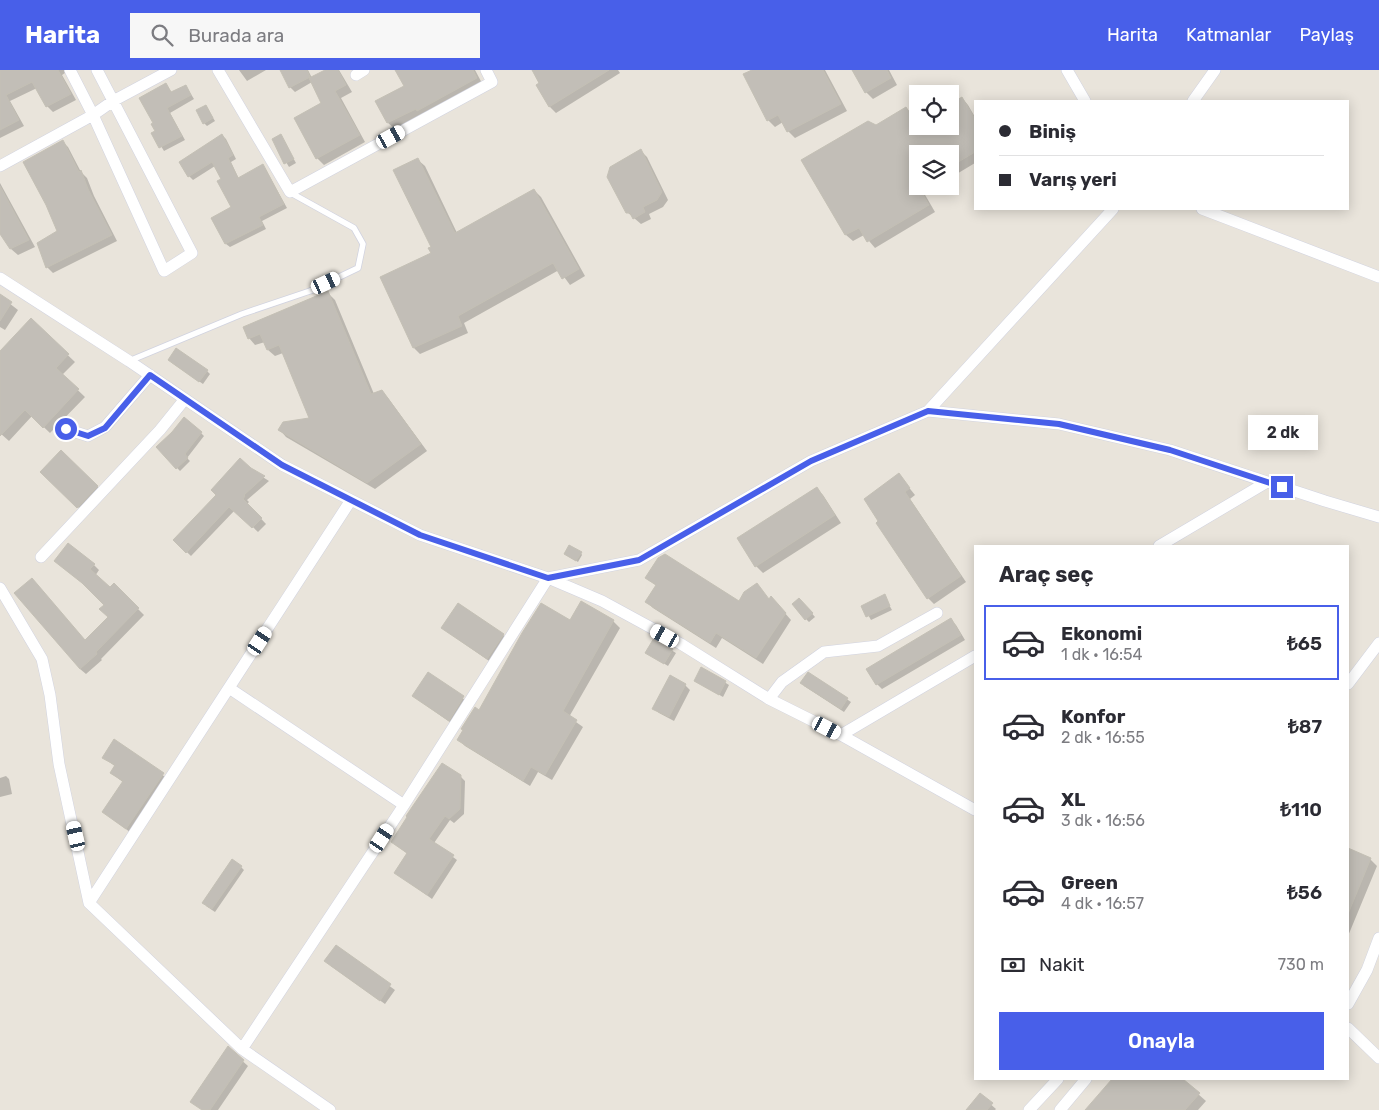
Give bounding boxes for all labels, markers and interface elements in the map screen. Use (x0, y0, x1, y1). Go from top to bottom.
search box (130, 13, 480, 58)
text: Harita (25, 21, 100, 49)
icon: search (148, 21, 176, 49)
text: Burada ara (188, 24, 284, 47)
text: Harita (1107, 24, 1158, 46)
text: Katmanlar (1186, 24, 1271, 46)
text: Paylaş (1299, 24, 1354, 46)
map controls (909, 85, 959, 195)
button: locate (909, 85, 959, 135)
text: Biniş (1029, 120, 1076, 143)
car (374, 123, 407, 151)
button: layers (909, 145, 959, 195)
text: Varış yeri (1029, 168, 1117, 191)
car (309, 270, 342, 296)
callout: 2 dk (1247, 414, 1317, 450)
route start (55, 418, 77, 440)
text: 2 dk (1267, 423, 1299, 442)
route end (1271, 476, 1293, 498)
text: Araç seç (999, 561, 1093, 588)
icon: car (1001, 620, 1046, 665)
car (648, 622, 681, 650)
text: Ekonomi (1061, 622, 1142, 645)
car (245, 624, 274, 658)
text: ₺65 (1287, 632, 1322, 655)
text: 1 dk · 16:54 (1061, 645, 1143, 664)
icon: car (1001, 703, 1046, 748)
text: Konfor (1061, 705, 1125, 728)
car (810, 715, 843, 741)
text: ₺87 (1288, 715, 1322, 738)
text: 2 dk · 16:55 (1061, 728, 1145, 747)
icon: car (1001, 786, 1046, 831)
text: XL (1061, 788, 1085, 811)
text: ₺110 (1280, 798, 1322, 821)
text: 3 dk · 16:56 (1061, 811, 1145, 830)
car (65, 820, 86, 852)
car (367, 821, 396, 855)
icon: car (1001, 869, 1046, 914)
text: Green (1061, 871, 1118, 894)
text: ₺56 (1287, 881, 1322, 904)
text: 4 dk · 16:57 (1061, 894, 1144, 913)
icon: cash (999, 951, 1027, 979)
text: Nakit (1039, 953, 1085, 976)
text: 730 m (1278, 955, 1324, 974)
button: Onayla (999, 1012, 1324, 1070)

